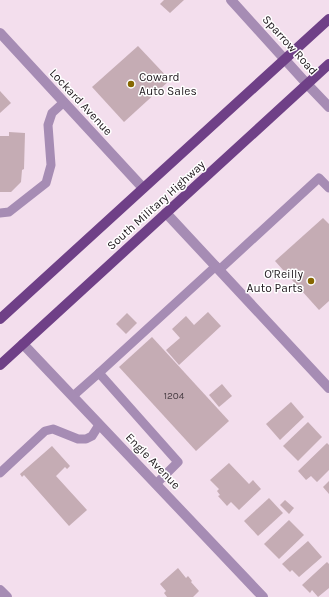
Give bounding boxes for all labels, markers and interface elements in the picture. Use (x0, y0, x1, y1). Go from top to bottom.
street label: Sparrow Road (260, 12, 320, 78)
street label: Lockard Avenue (47, 66, 115, 138)
place label: Coward Auto Sales (139, 70, 197, 98)
marker: Coward Auto Sales (126, 79, 136, 89)
street label: South Military Highway (104, 157, 208, 253)
place label: O'Reilly Auto Parts (247, 267, 303, 295)
marker: O'Reilly Auto Parts (306, 276, 316, 286)
house number: 1204 (164, 390, 185, 402)
street label: Engle Avenue (123, 430, 183, 492)

